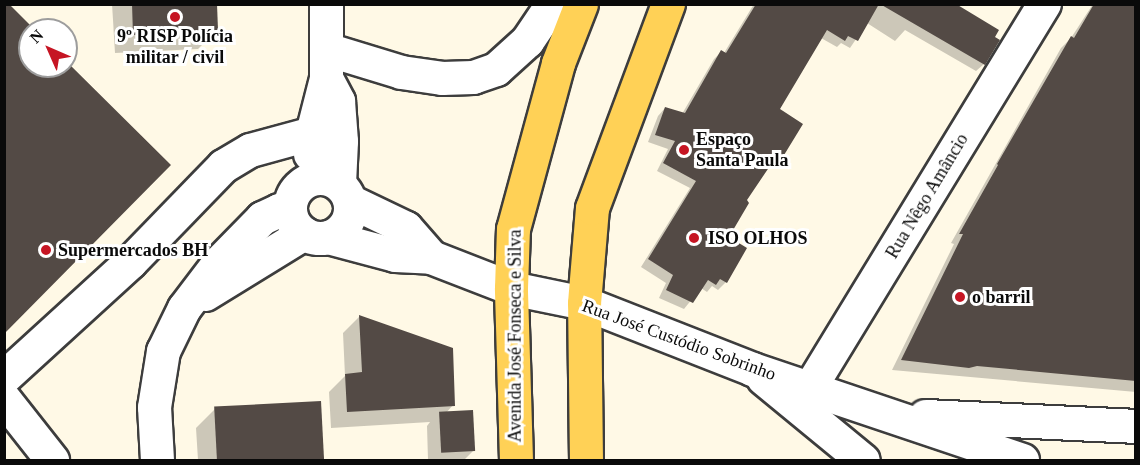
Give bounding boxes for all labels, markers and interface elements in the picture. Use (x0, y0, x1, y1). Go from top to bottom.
marker: 9º RISP Polícia militar / civil (168, 10, 182, 24)
north arrow (18, 18, 78, 78)
text: N (26, 26, 46, 46)
place label: 9º RISP Polícia militar / civil (117, 26, 233, 68)
place label: Espaço Santa Paula (696, 129, 789, 172)
street label: Rua Nêgo Amâncio (881, 129, 973, 263)
marker: Espaço Santa Paula (677, 143, 691, 157)
place label: ISO OLHOS (708, 227, 808, 249)
marker: ISO OLHOS (685, 229, 703, 247)
street label: Avenida José Fonseca e Silva (504, 230, 526, 442)
place label: Supermercados BH (58, 239, 208, 261)
marker: Supermercados BH (39, 243, 53, 257)
place label: o barril (972, 286, 1030, 308)
marker: o barril (953, 290, 967, 304)
street label: Rua José Custódio Sobrinho (579, 295, 779, 385)

